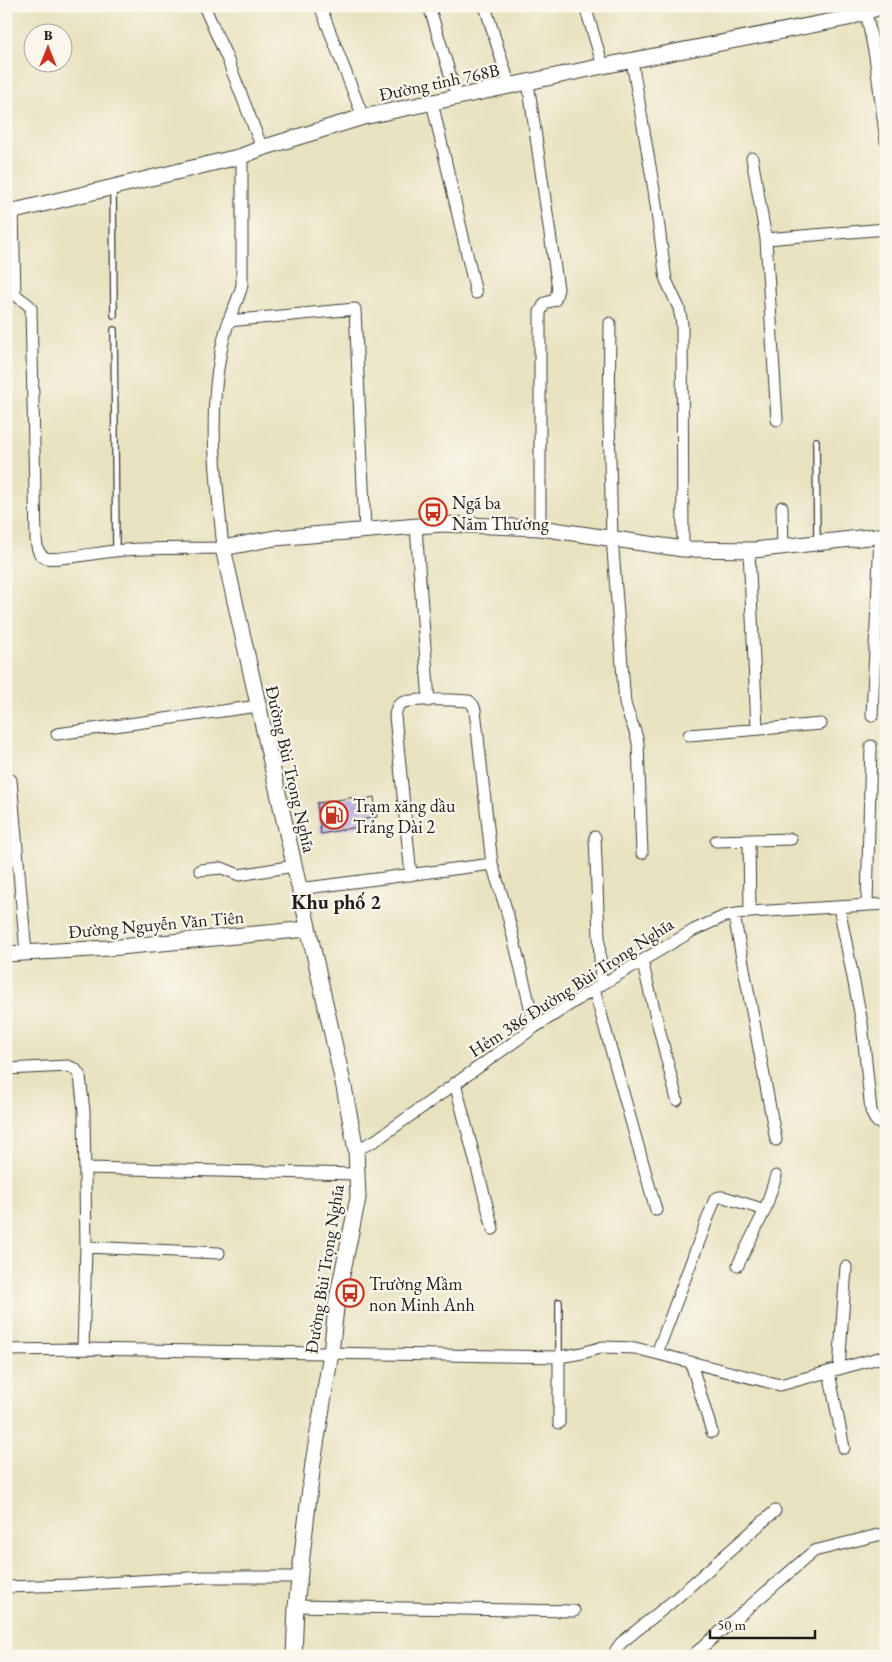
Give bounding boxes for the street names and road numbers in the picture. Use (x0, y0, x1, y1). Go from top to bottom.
street label: Đường tỉnh 768B (377, 58, 501, 106)
street label: Đường Bùi Trọng Nghĩa (261, 683, 322, 856)
street label: Đường Nguyễn Văn Tiên (67, 905, 245, 943)
street label: Hẻm 386 Đường Bùi Trọng Nghĩa (464, 912, 678, 1062)
street label: Đường Bùi Trọng Nghĩa (299, 1182, 349, 1355)

